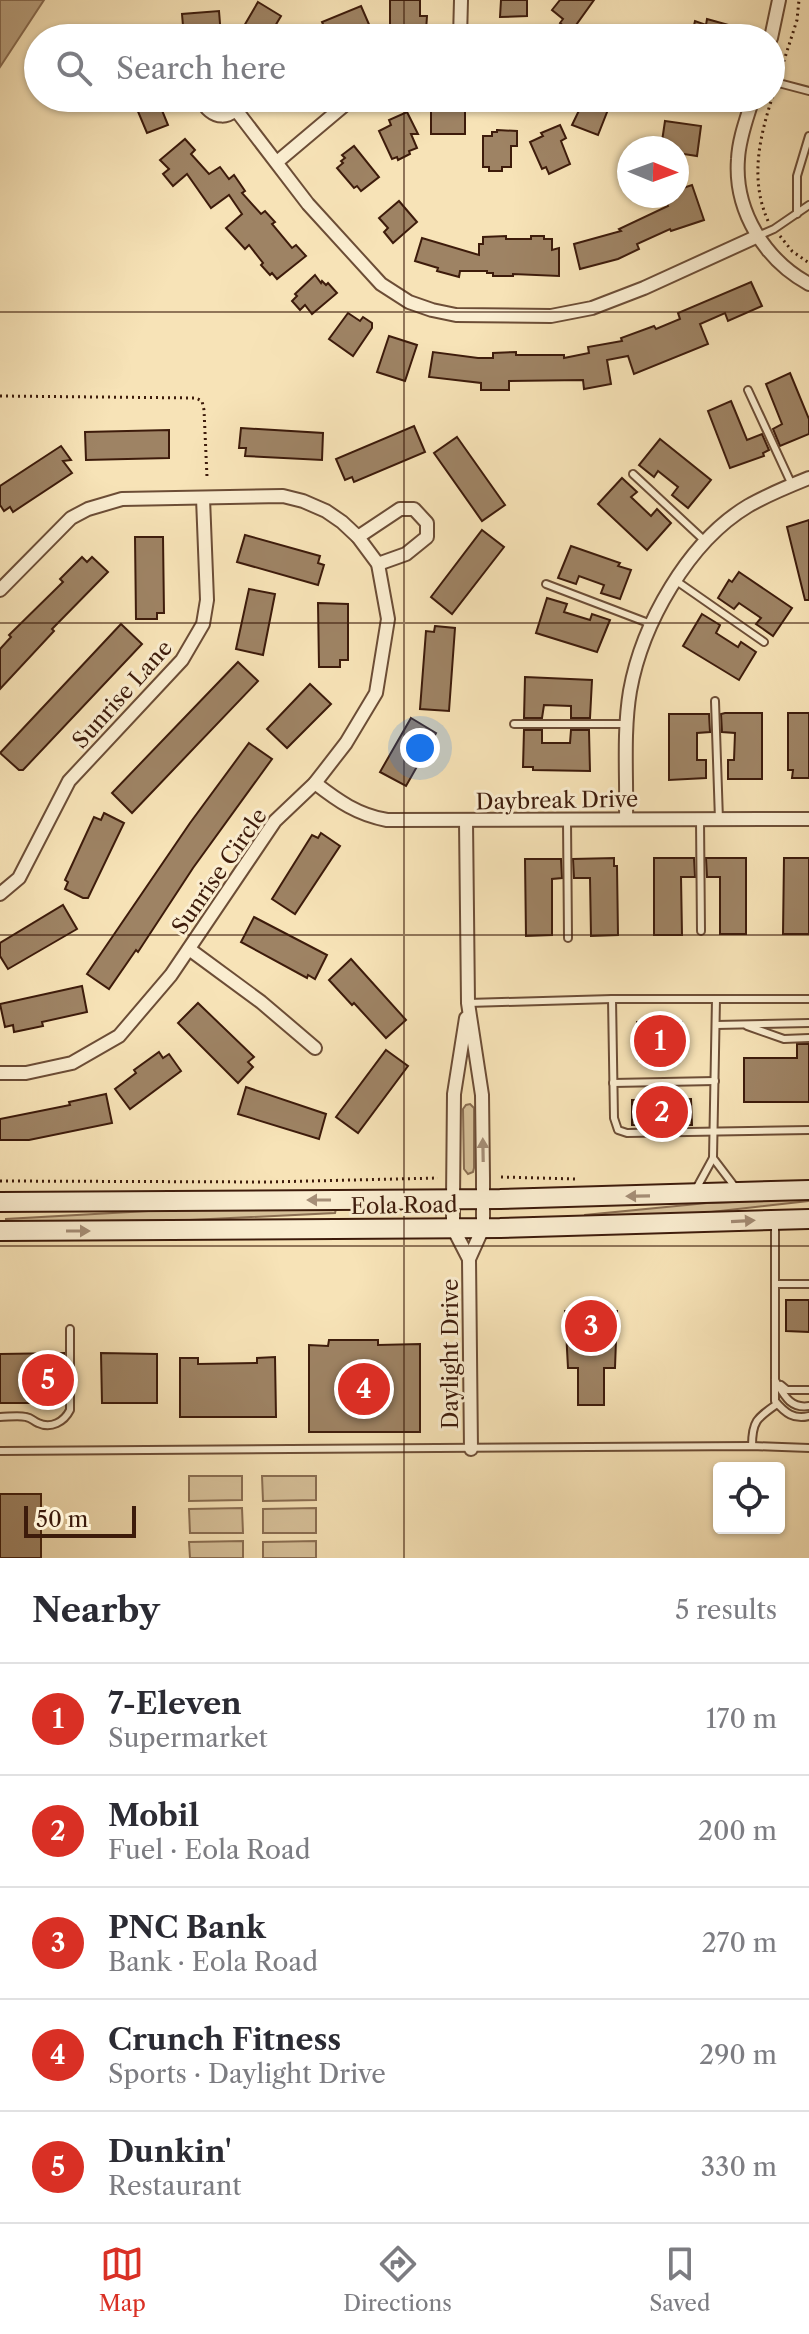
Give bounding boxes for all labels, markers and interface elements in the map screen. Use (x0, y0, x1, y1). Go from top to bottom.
search box (24, 24, 785, 112)
icon: search (52, 46, 96, 90)
text: Search here (116, 50, 286, 87)
north arrow (617, 136, 689, 208)
street label: Sunrise Lane (67, 635, 178, 754)
your location (400, 728, 440, 768)
street label: Daybreak Drive (475, 786, 639, 815)
street label: Sunrise Circle (166, 803, 273, 939)
pin: 1 (634, 1011, 686, 1071)
pin: 2 (636, 1082, 688, 1142)
one-way arrow (476, 1137, 489, 1162)
one-way arrow (625, 1190, 650, 1203)
street label: Eola Road (350, 1191, 458, 1220)
one-way arrow (306, 1194, 331, 1206)
one-way arrow (731, 1215, 756, 1228)
one-way arrow (66, 1225, 91, 1237)
street label: Daylight Drive (437, 1279, 464, 1429)
pin: 3 (565, 1296, 617, 1356)
pin: 5 (22, 1350, 74, 1410)
pin: 4 (338, 1359, 390, 1419)
map controls (713, 1462, 785, 1534)
button: locate (713, 1462, 785, 1534)
scale bar (24, 1502, 136, 1538)
text: 50 m (36, 1506, 88, 1533)
text: Nearby (32, 1589, 160, 1631)
text: 5 results (675, 1594, 777, 1626)
text: 7-Eleven (108, 1685, 242, 1722)
text: 1 (52, 1703, 64, 1735)
text: 170 m (706, 1703, 777, 1735)
text: Supermarket (108, 1722, 268, 1754)
text: Mobil (108, 1797, 199, 1834)
text: 2 (50, 1815, 66, 1847)
text: 200 m (698, 1815, 777, 1847)
text: Fuel · Eola Road (108, 1834, 311, 1866)
text: PNC Bank (108, 1909, 266, 1946)
text: 3 (51, 1927, 65, 1959)
text: 270 m (702, 1927, 777, 1959)
text: Bank · Eola Road (108, 1946, 318, 1978)
text: Crunch Fitness (108, 2021, 341, 2058)
text: 4 (50, 2039, 66, 2071)
text: 290 m (699, 2039, 777, 2071)
text: Sports · Daylight Drive (108, 2058, 386, 2090)
text: Dunkin' (108, 2133, 232, 2170)
text: 5 (51, 2151, 65, 2183)
text: 330 m (701, 2151, 777, 2183)
text: Restaurant (108, 2170, 242, 2202)
tab: Map (99, 2242, 146, 2317)
tab: Directions (343, 2242, 452, 2317)
tab: Saved (649, 2242, 710, 2317)

